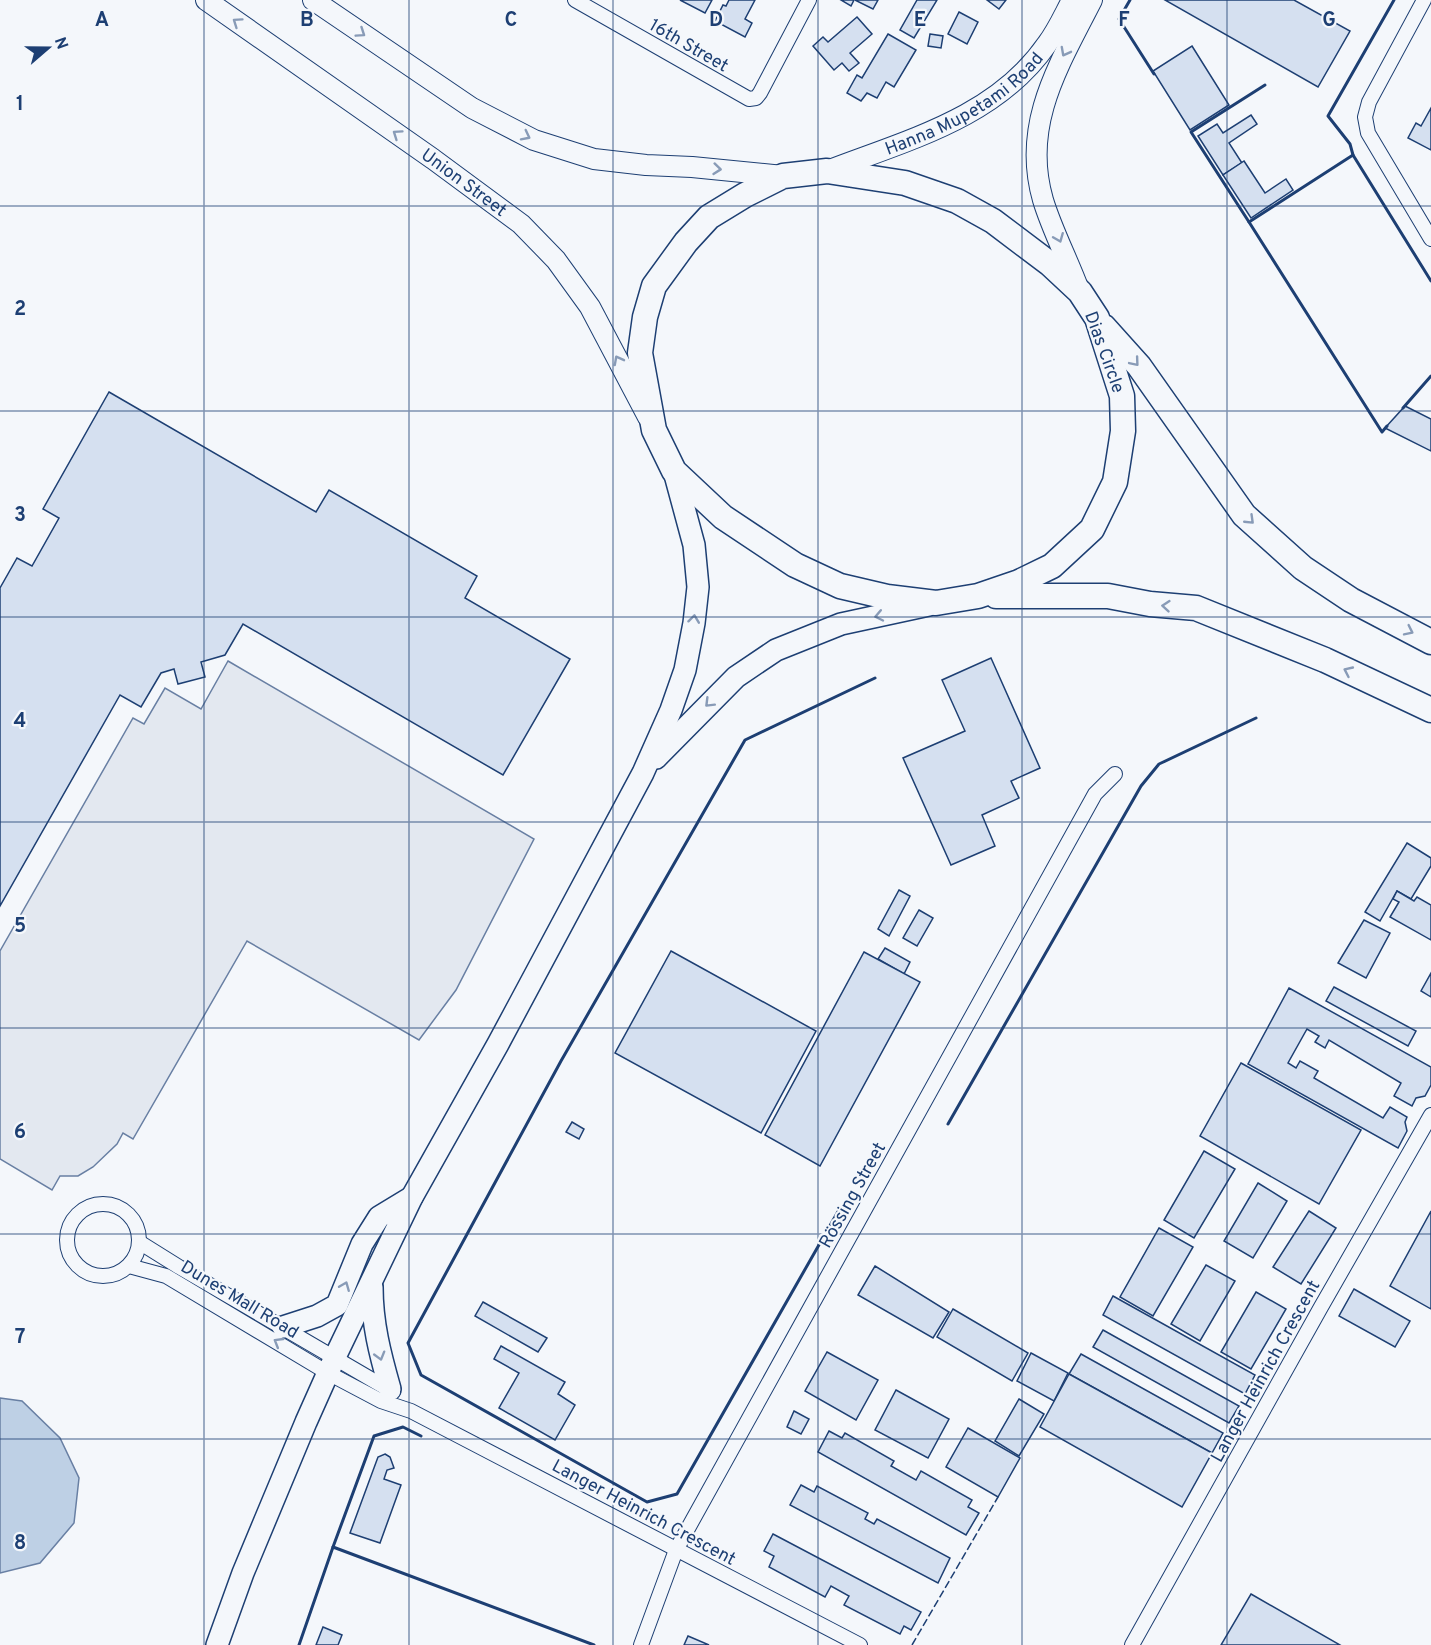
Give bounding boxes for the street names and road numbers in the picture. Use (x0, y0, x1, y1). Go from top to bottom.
street label: 16th Street (644, 14, 732, 78)
street label: Hanna Mupetami Road (882, 48, 1049, 162)
street label: Union Street (416, 144, 511, 223)
street label: Dias Circle (1078, 309, 1129, 396)
street label: Rössing Street (815, 1139, 892, 1253)
street label: Dunes Mall Road (176, 1256, 303, 1345)
street label: Langer Heinrich Crescent (1207, 1276, 1326, 1467)
street label: Langer Heinrich Crescent (547, 1455, 739, 1572)

